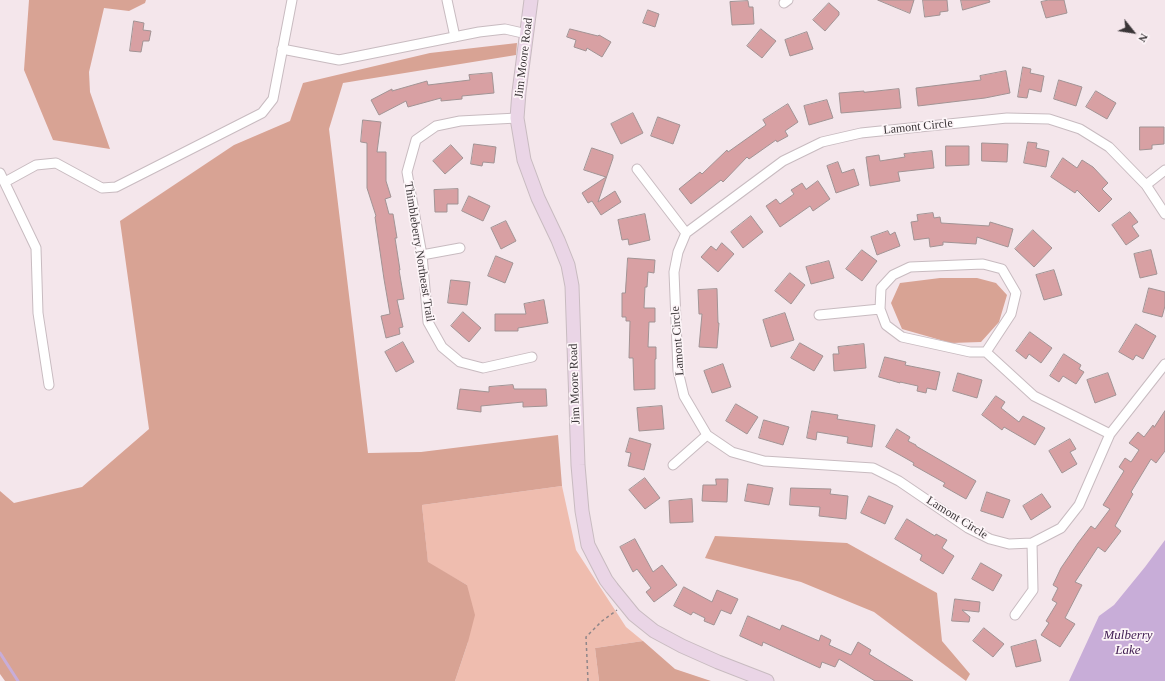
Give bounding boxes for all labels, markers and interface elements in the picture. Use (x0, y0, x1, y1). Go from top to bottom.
north arrow (1113, 12, 1153, 52)
street label: Jim Moore Road (512, 17, 536, 99)
text: N (1136, 32, 1151, 44)
street label: Lamont Circle (883, 116, 953, 138)
street label: Thimbleberry Northeast Trail (401, 181, 437, 323)
street label: Lamont Circle (668, 306, 688, 376)
street label: Jim Moore Road (566, 343, 584, 425)
street label: Lamont Circle (924, 493, 990, 543)
water label: Mulberry Lake (1103, 628, 1153, 659)

